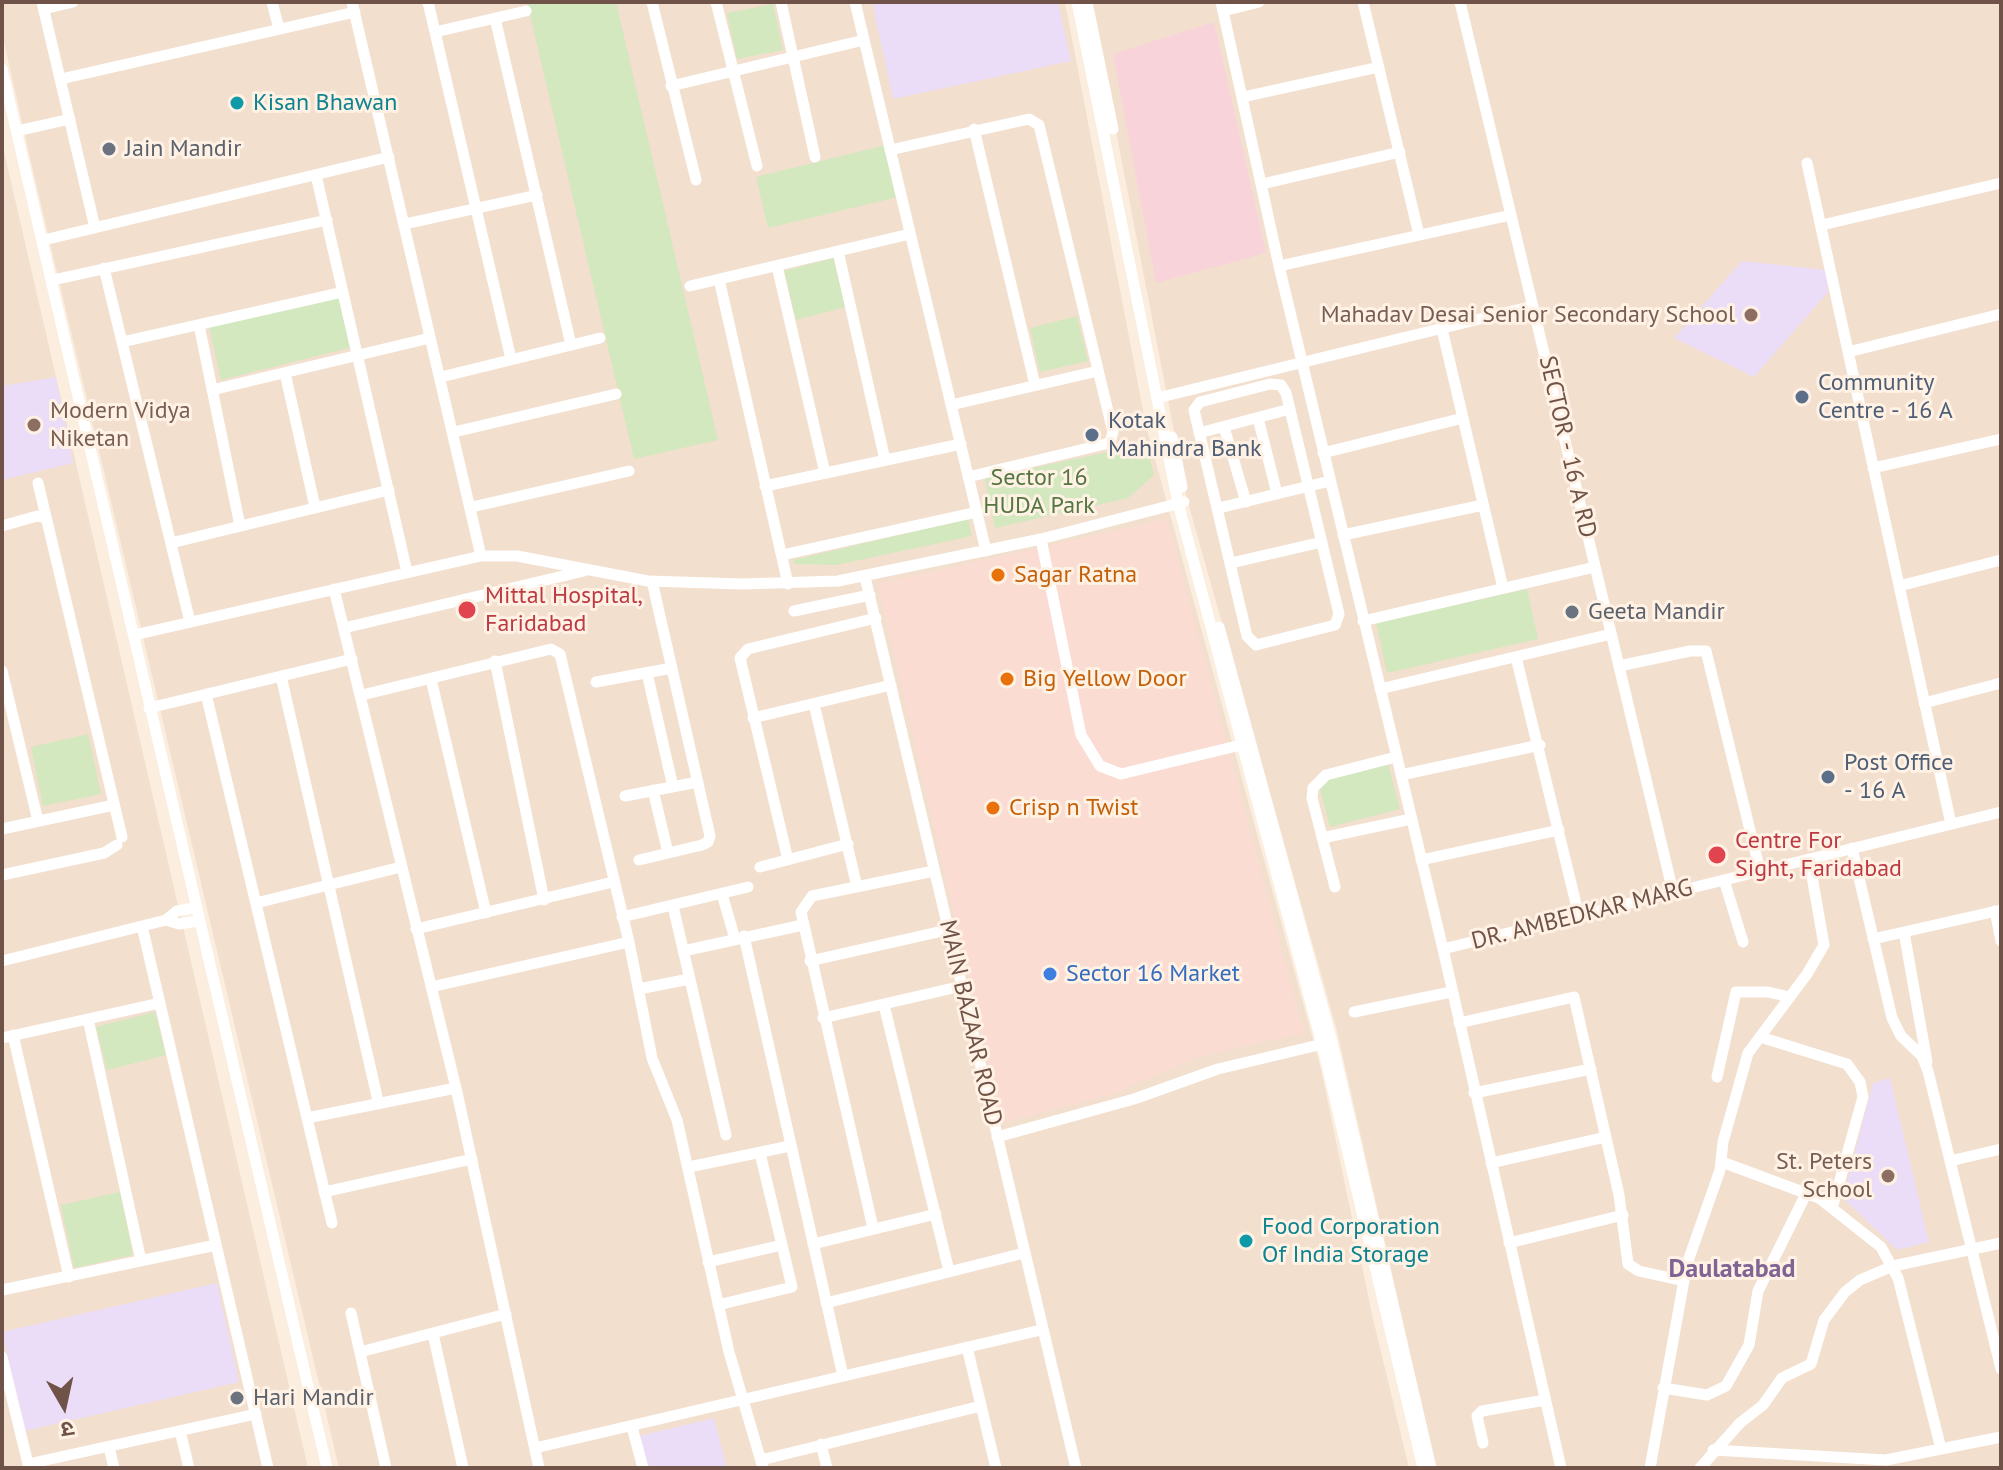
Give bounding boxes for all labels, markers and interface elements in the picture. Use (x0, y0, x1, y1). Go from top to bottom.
place label: Kisan Bhawan (253, 89, 397, 117)
marker: Kisan Bhawan (228, 94, 246, 112)
place label: Jain Mandir (125, 135, 241, 163)
marker: Jain Mandir (100, 140, 118, 158)
place label: Mahadav Desai Senior Secondary School (1321, 301, 1735, 329)
marker: Mahadav Desai Senior Secondary School (1742, 306, 1760, 324)
street label: SECTOR - 16 A RD (1532, 353, 1602, 541)
place label: Community Centre - 16 A (1818, 369, 1953, 425)
marker: Community Centre - 16 A (1793, 388, 1811, 406)
place label: Modern Vidya Niketan (50, 397, 191, 453)
place label: Kotak Mahindra Bank (1108, 407, 1262, 463)
marker: Modern Vidya Niketan (25, 416, 43, 434)
marker: Kotak Mahindra Bank (1083, 426, 1101, 444)
park label: Sector 16 HUDA Park (983, 464, 1095, 520)
place label: Sagar Ratna (1014, 561, 1137, 589)
marker: Sagar Ratna (989, 566, 1007, 584)
place label: Mittal Hospital, Faridabad (485, 582, 643, 638)
place label: Geeta Mandir (1588, 598, 1725, 626)
marker: Mittal Hospital, Faridabad (456, 599, 478, 621)
marker: Geeta Mandir (1563, 603, 1581, 621)
place label: Big Yellow Door (1023, 665, 1187, 693)
marker: Big Yellow Door (998, 670, 1016, 688)
place label: Post Office - 16 A (1844, 749, 1954, 805)
marker: Post Office - 16 A (1819, 768, 1837, 786)
place label: Crisp n Twist (1009, 794, 1138, 822)
marker: Crisp n Twist (984, 799, 1002, 817)
place label: Centre For Sight, Faridabad (1735, 827, 1902, 883)
marker: Centre For Sight, Faridabad (1706, 844, 1728, 866)
street label: DR. AMBEDKAR MARG (1469, 874, 1695, 956)
street label: MAIN BAZAAR ROAD (932, 917, 1008, 1129)
place label: Sector 16 Market (1066, 960, 1240, 988)
marker: Sector 16 Market (1041, 965, 1059, 983)
place label: St. Peters School (1776, 1148, 1872, 1204)
marker: St. Peters School (1879, 1167, 1897, 1185)
place label: Food Corporation Of India Storage (1262, 1213, 1440, 1269)
marker: Food Corporation Of India Storage (1237, 1232, 1255, 1250)
district label: Daulatabad (1668, 1254, 1796, 1286)
north arrow (24, 1366, 104, 1446)
place label: Hari Mandir (253, 1384, 374, 1412)
marker: Hari Mandir (228, 1389, 246, 1407)
text: उ (59, 1415, 76, 1445)

